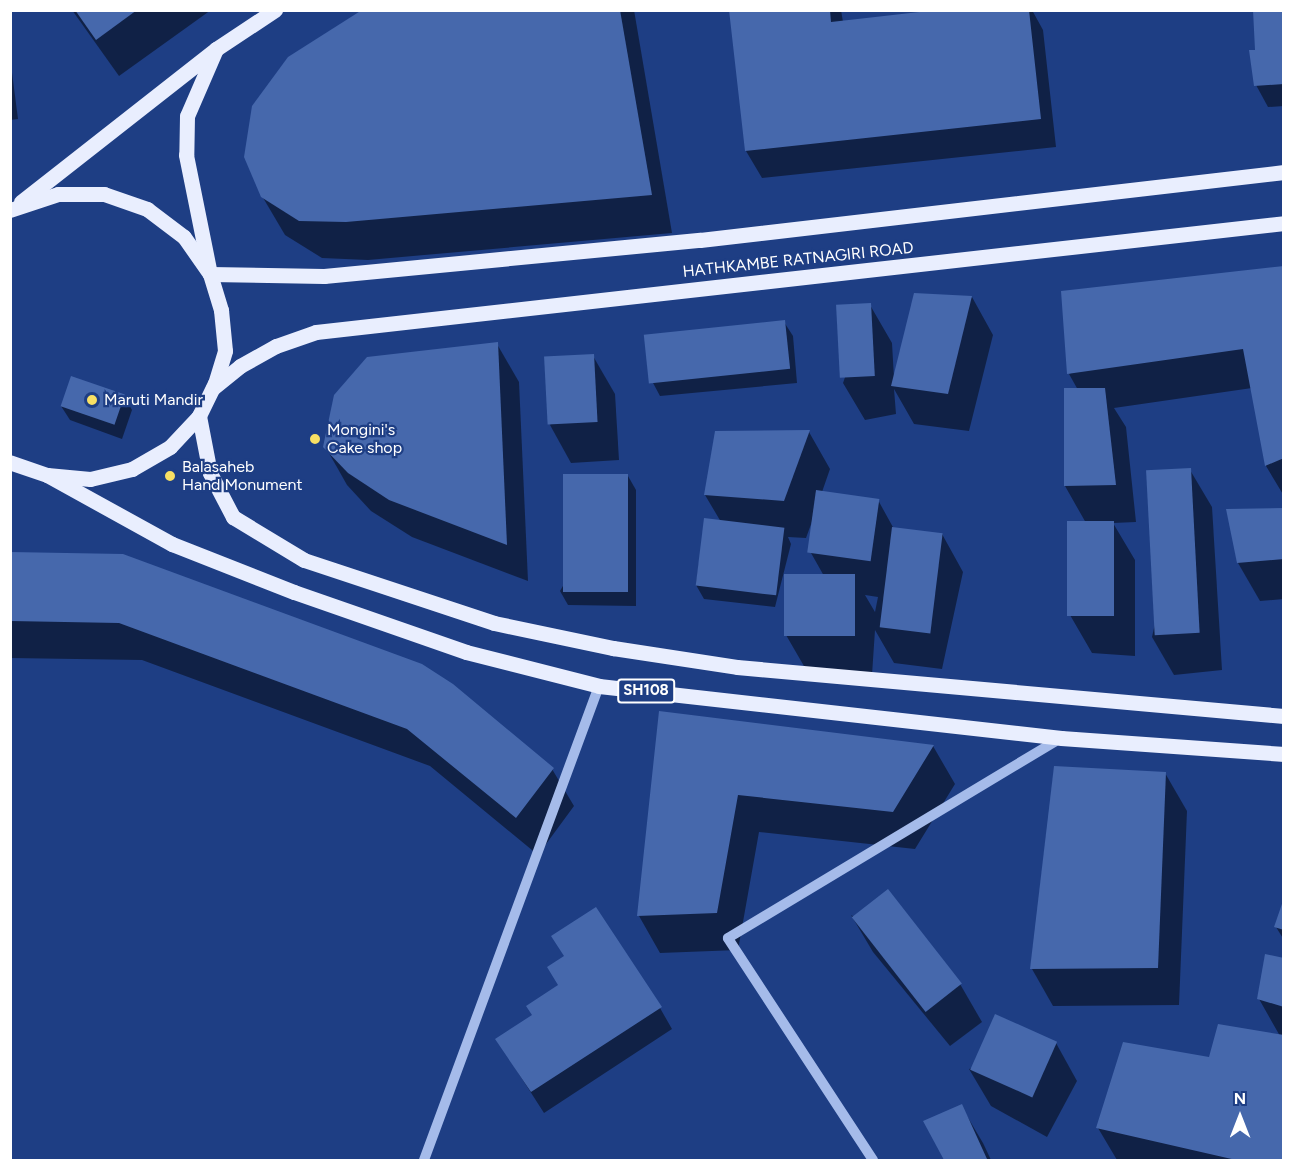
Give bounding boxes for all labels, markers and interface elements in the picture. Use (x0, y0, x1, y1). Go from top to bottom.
street label: HATHKAMBE RATNAGIRI ROAD (682, 238, 914, 282)
place label: Maruti Mandir (104, 390, 203, 410)
marker: Maruti Mandir (85, 393, 99, 407)
place label: Mongini's Cake shop (327, 420, 402, 458)
marker: Mongini's Cake shop (308, 432, 322, 446)
place label: Balasaheb Hand Monument (182, 457, 302, 495)
marker: Balasaheb Hand Monument (163, 469, 177, 483)
road number: SH108 (616, 679, 676, 703)
north arrow (1210, 1087, 1270, 1147)
text: N (1234, 1089, 1246, 1108)

